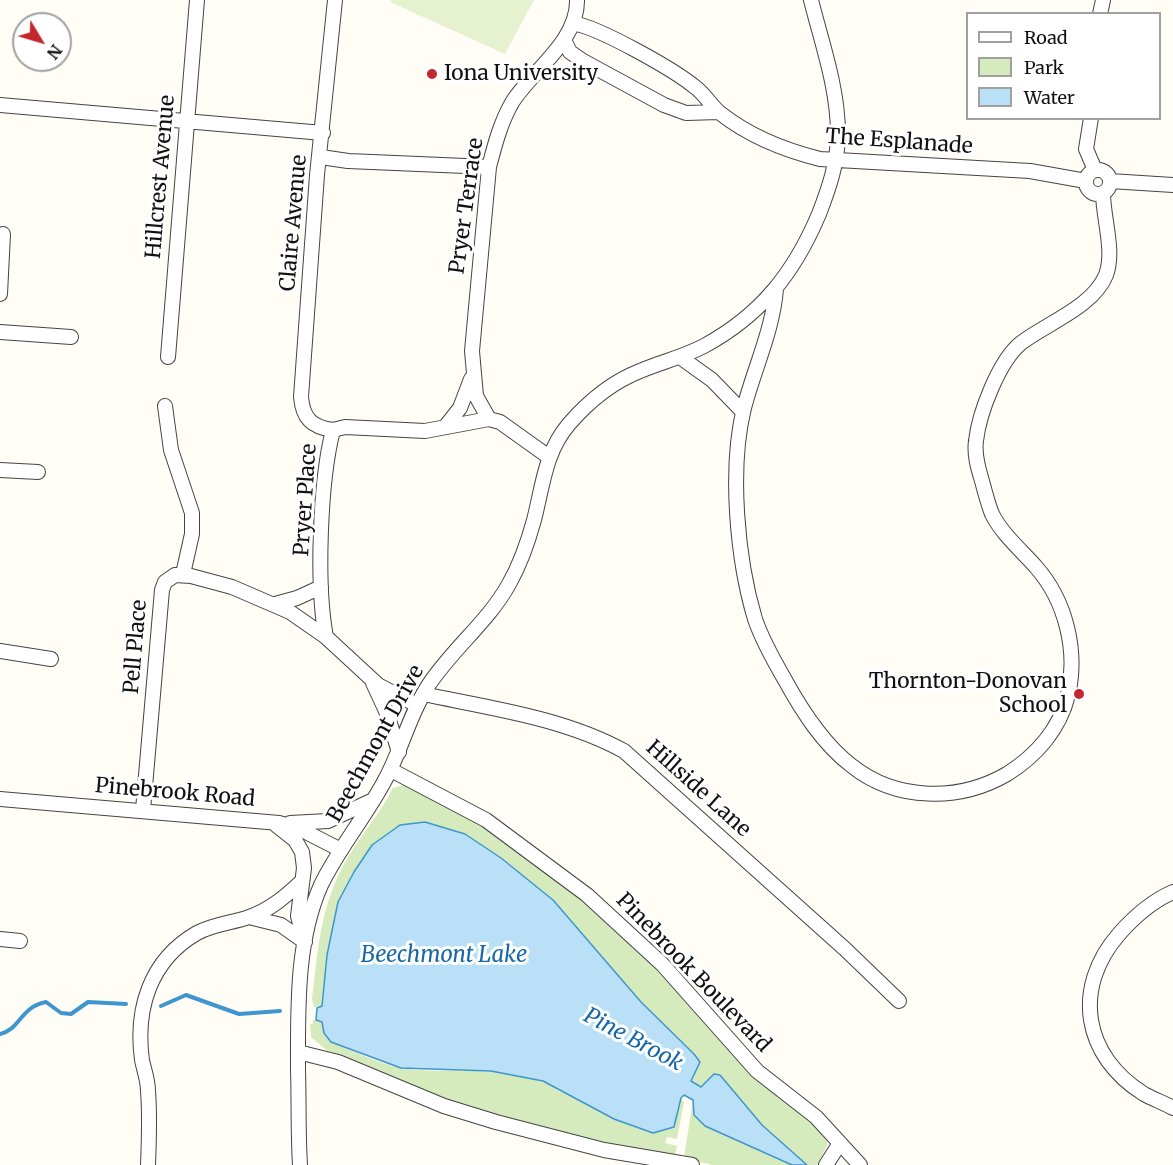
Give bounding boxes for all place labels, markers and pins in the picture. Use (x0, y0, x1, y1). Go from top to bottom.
place label: Iona University (444, 61, 598, 87)
marker: Iona University (425, 67, 439, 81)
place label: Thornton-Donovan School (869, 669, 1067, 719)
marker: Thornton-Donovan School (1072, 687, 1086, 701)

